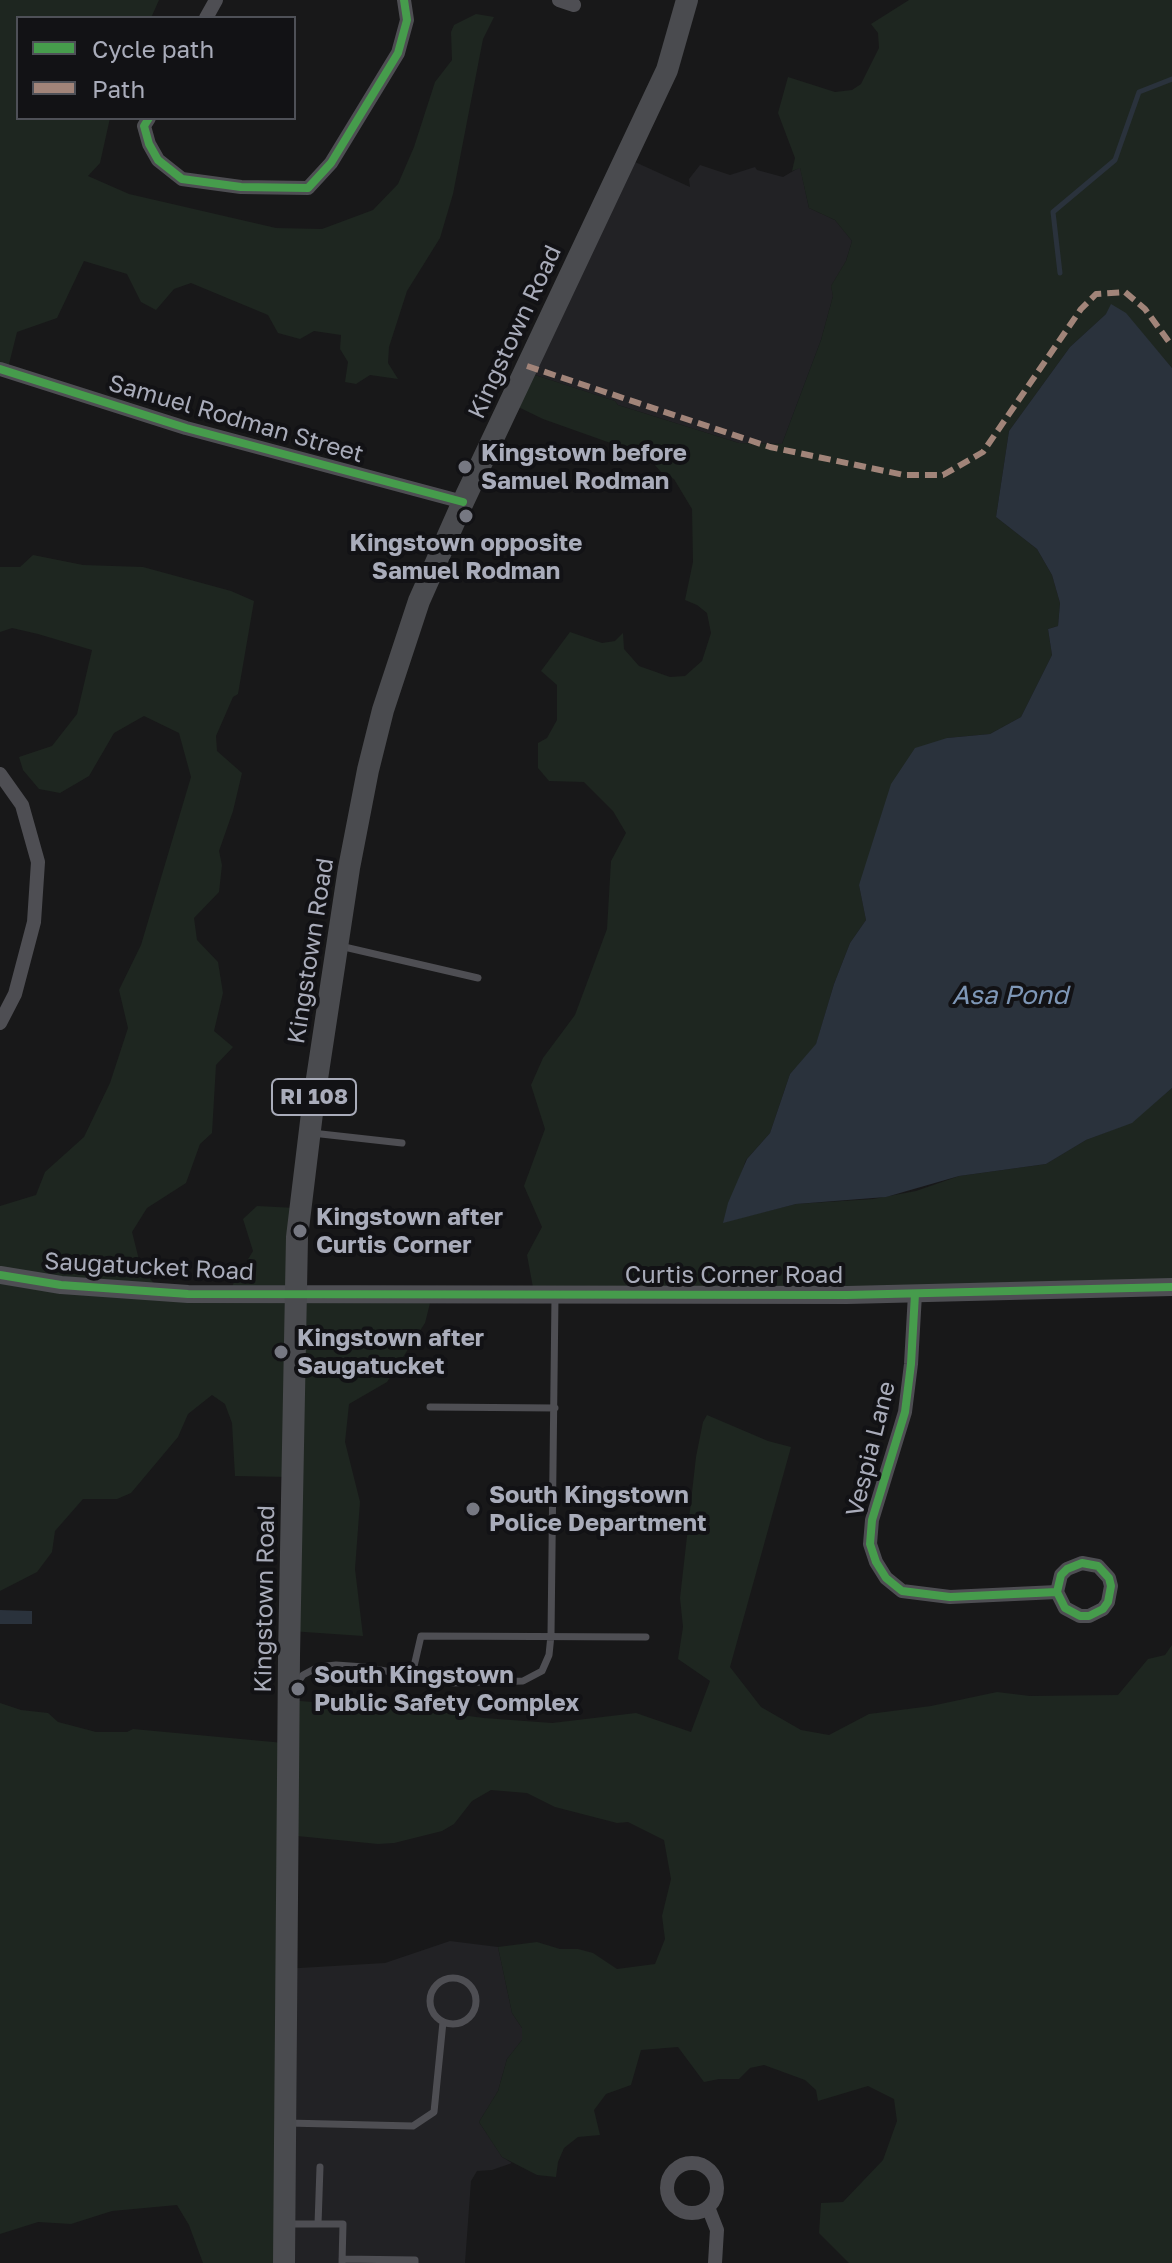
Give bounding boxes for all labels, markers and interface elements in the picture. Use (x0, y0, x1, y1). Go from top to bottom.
legend (16, 16, 296, 120)
text: Cycle path (92, 34, 214, 63)
text: Path (92, 74, 145, 103)
street label: Kingstown Road (462, 241, 568, 423)
street label: Samuel Rodman Street (105, 369, 367, 469)
place label: Kingstown before Samuel Rodman (481, 439, 687, 495)
marker: Kingstown before Samuel Rodman (456, 458, 474, 476)
marker: Kingstown opposite Samuel Rodman (457, 507, 475, 525)
place label: Kingstown opposite Samuel Rodman (350, 529, 582, 585)
street label: Kingstown Road (282, 856, 340, 1046)
water label: Asa Pond (952, 980, 1068, 1012)
road number: RI 108 (272, 1079, 356, 1115)
place label: Kingstown after Curtis Corner (316, 1203, 503, 1259)
marker: Kingstown after Curtis Corner (291, 1222, 309, 1240)
street label: Saugatucket Road (43, 1247, 255, 1287)
street label: Curtis Corner Road (625, 1261, 843, 1289)
place label: Kingstown after Saugatucket (297, 1324, 484, 1380)
marker: Kingstown after Saugatucket (272, 1343, 290, 1361)
street label: Vespia Lane (840, 1378, 902, 1520)
place label: South Kingstown Police Department (489, 1481, 707, 1537)
marker: South Kingstown Police Department (464, 1500, 482, 1518)
street label: Kingstown Road (249, 1505, 281, 1693)
place label: South Kingstown Public Safety Complex (314, 1661, 579, 1717)
marker: South Kingstown Public Safety Complex (289, 1680, 307, 1698)

